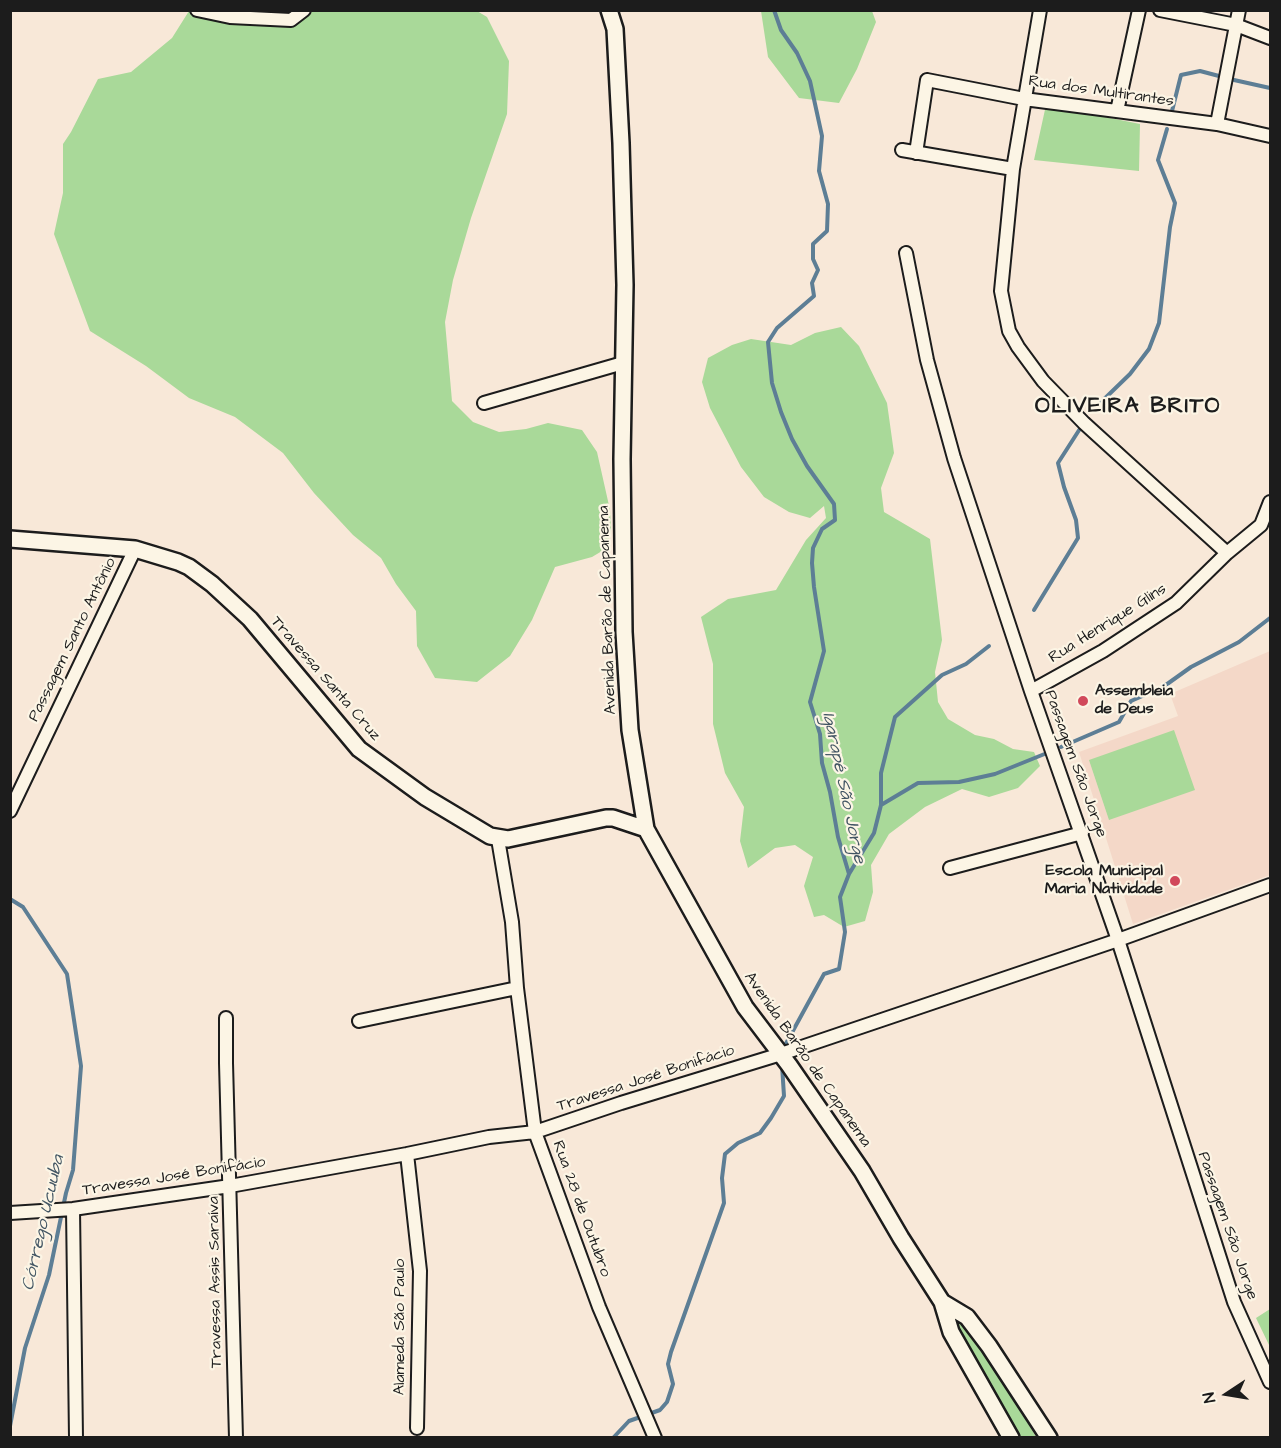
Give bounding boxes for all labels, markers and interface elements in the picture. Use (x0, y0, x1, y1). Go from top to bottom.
street label: Rua dos Multirantes (1027, 72, 1175, 112)
district label: OLIVEIRA BRITO (1035, 394, 1221, 420)
street label: Avenida Barão de Capanema (595, 505, 621, 715)
street label: Passagem Santo Antônio (25, 555, 121, 725)
street label: Rua Henrique Glins (1046, 580, 1170, 668)
street label: Travessa Santa Cruz (266, 613, 384, 745)
place label: Assembleia de Deus (1095, 682, 1173, 720)
street label: Passagem São Jorge (1039, 688, 1111, 840)
marker: Assembleia de Deus (1076, 694, 1090, 708)
water label: Igarapé São Jorge (816, 710, 870, 866)
place label: Escola Municipal Maria Natividade (1045, 862, 1163, 900)
marker: Escola Municipal Maria Natividade (1168, 874, 1182, 888)
street label: Avenida Barão de Capanema (739, 969, 875, 1151)
street label: Travessa José Bonifácio (555, 1041, 737, 1117)
street label: Rua 28 de Outubro (547, 1138, 615, 1280)
street label: Passagem São Jorge (1193, 1149, 1261, 1303)
water label: Córrego Ucuuba (18, 1153, 70, 1293)
street label: Travessa José Bonifácio (81, 1153, 267, 1201)
street label: Travessa Assis Saraíva (205, 1196, 227, 1368)
street label: Alameda São Paulo (391, 1259, 411, 1395)
north arrow (1197, 1364, 1257, 1424)
text: N (1198, 1391, 1221, 1405)

